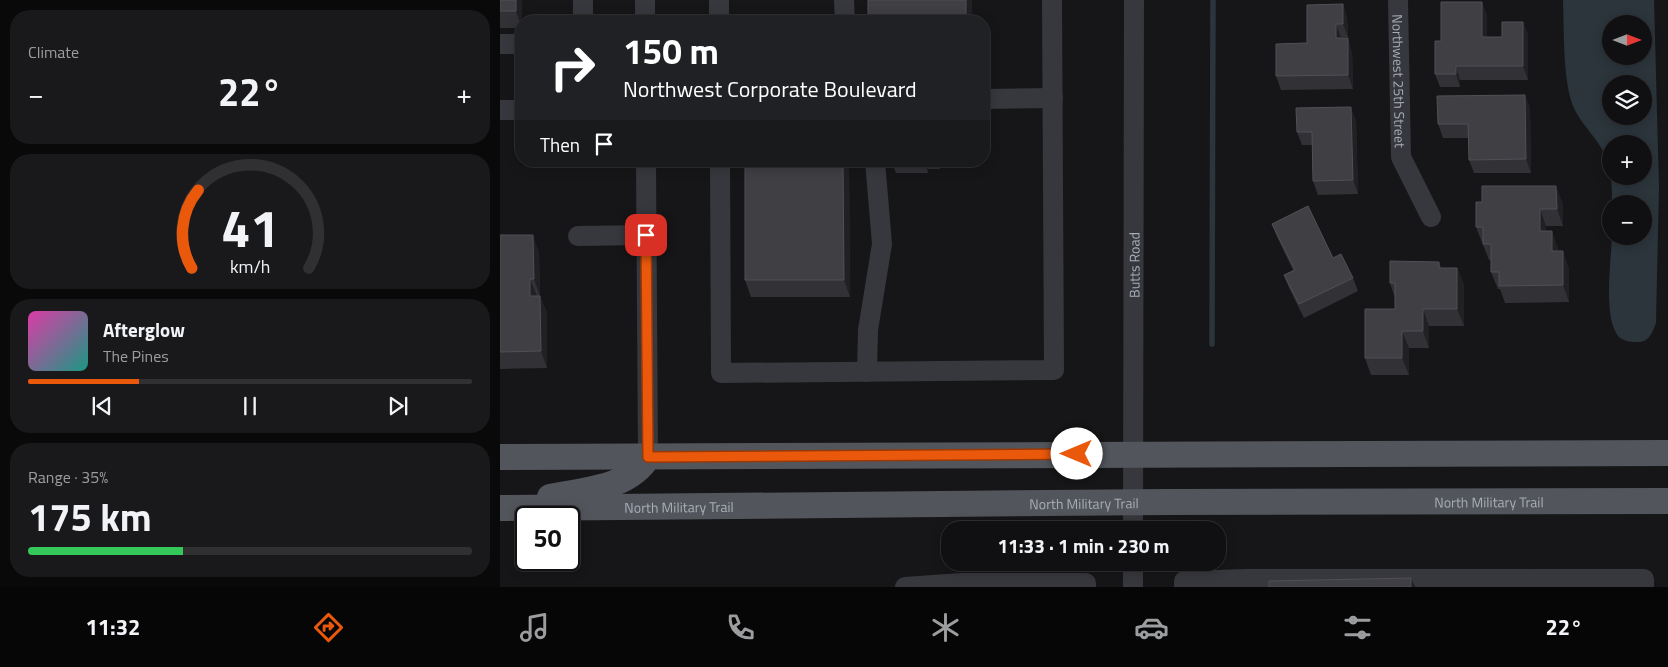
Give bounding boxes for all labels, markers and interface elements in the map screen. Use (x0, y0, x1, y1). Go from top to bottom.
street label: Northwest 25th Street (1388, 14, 1411, 148)
north arrow (1602, 15, 1652, 65)
map controls (1602, 15, 1652, 245)
text: 150 m (623, 24, 719, 78)
icon: right (540, 35, 605, 100)
text: Climate (28, 40, 79, 64)
text: 22° (218, 63, 282, 121)
text: − (28, 72, 44, 115)
text: + (456, 72, 472, 115)
text: Northwest Corporate Boulevard (623, 72, 917, 106)
button: layers (1602, 75, 1652, 125)
text: Then (540, 130, 580, 159)
icon: arrive (590, 130, 618, 158)
button: + (1602, 135, 1652, 185)
text: 41 (221, 188, 279, 267)
button: − (1602, 195, 1652, 245)
pin (625, 214, 667, 256)
icon: arrive (632, 221, 660, 249)
street label: Butts Road (1123, 232, 1144, 298)
text: km/h (230, 253, 270, 280)
text: Afterglow (103, 315, 185, 344)
text: The Pines (103, 344, 169, 368)
icon: previous (88, 392, 116, 420)
icon: pause (236, 392, 264, 420)
icon: next (384, 392, 412, 420)
position arrow (1050, 427, 1102, 479)
text: Range · 35% (28, 465, 108, 489)
text: 175 km (28, 488, 152, 546)
street label: North Military Trail (1434, 491, 1544, 512)
street label: North Military Trail (1029, 492, 1139, 514)
street label: North Military Trail (624, 495, 734, 517)
speed limit sign: 50 (515, 506, 580, 571)
text: 11:33 · 1 min · 230 m (997, 531, 1170, 560)
text: 11:32 (85, 610, 140, 644)
icon: directions (311, 610, 346, 645)
icon: music (517, 610, 552, 645)
icon: phone (723, 610, 758, 645)
icon: climate (928, 610, 963, 645)
icon: car (1134, 610, 1169, 645)
icon: filters (1340, 610, 1375, 645)
text: 22° (1546, 610, 1583, 644)

